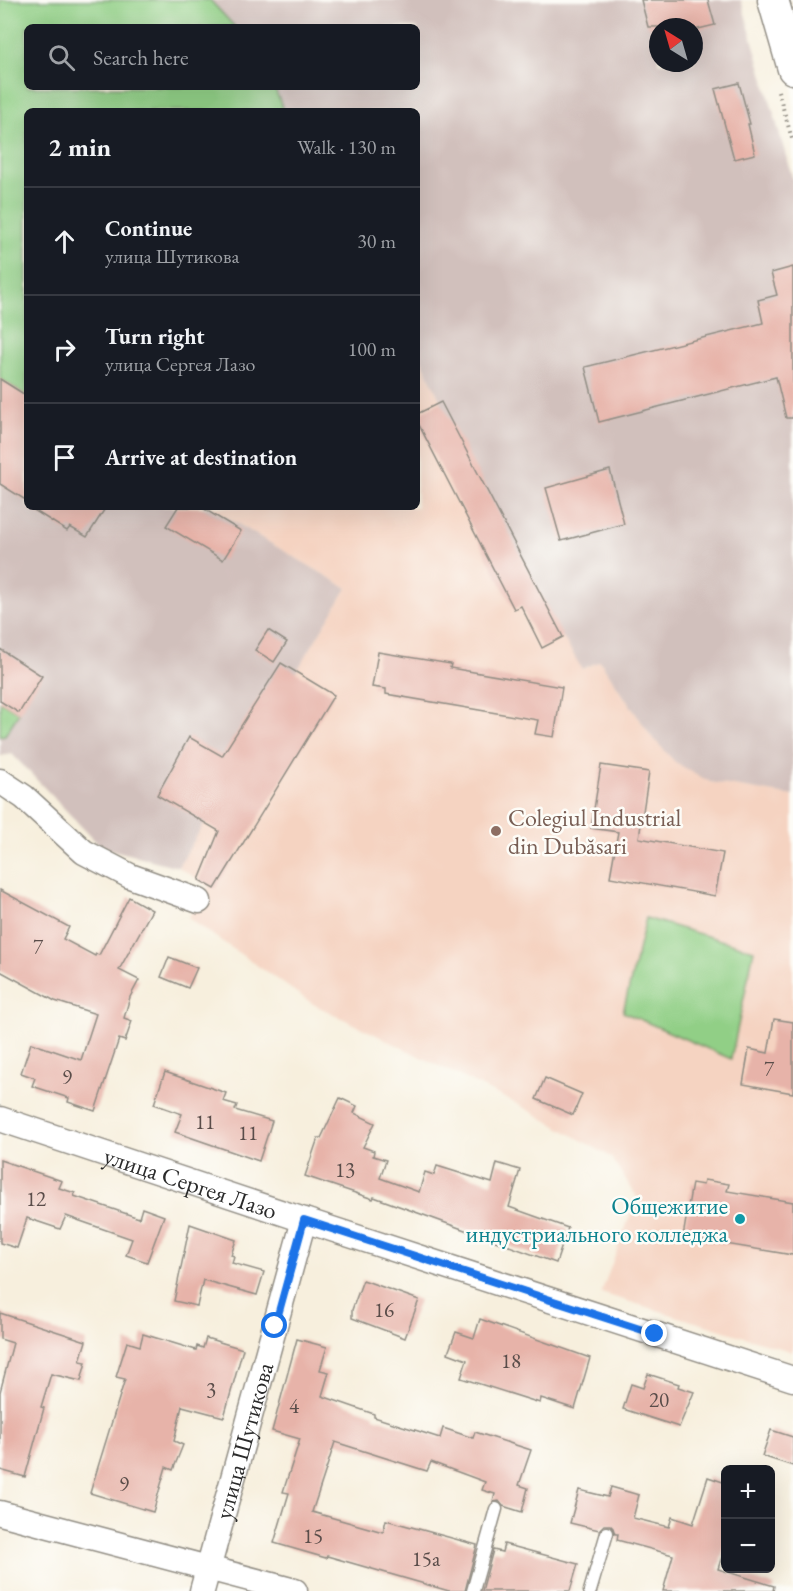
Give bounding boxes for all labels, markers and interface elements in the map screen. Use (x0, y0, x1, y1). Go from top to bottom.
north arrow (649, 18, 703, 72)
search box (24, 24, 420, 90)
icon: search (45, 41, 78, 74)
text: Search here (93, 43, 188, 72)
text: 2 min (48, 130, 111, 164)
text: Walk · 130 m (297, 134, 396, 160)
text: Continue (105, 214, 192, 243)
icon: ahead (48, 225, 81, 258)
text: 30 m (357, 228, 396, 254)
text: улица Шутикова (105, 243, 239, 269)
text: Turn right (105, 322, 204, 351)
icon: right (48, 333, 81, 366)
text: 100 m (348, 336, 396, 362)
text: улица Сергея Лазо (105, 351, 255, 377)
icon: arrive (48, 441, 81, 474)
text: Arrive at destination (105, 443, 297, 472)
place label: Colegiul Industrial din Dubăsari (508, 802, 682, 861)
marker: Colegiul Industrial din Dubăsari (489, 824, 503, 838)
house number: 7 (33, 933, 44, 960)
house number: 7 (764, 1055, 775, 1082)
house number: 9 (62, 1063, 72, 1090)
house number: 11 (195, 1108, 215, 1135)
house number: 11 (238, 1119, 258, 1146)
street label: улица Сергея Лазо (100, 1139, 281, 1226)
house number: 13 (335, 1156, 355, 1183)
house number: 12 (26, 1185, 46, 1212)
place label: Общежитие индустриального колледжа (466, 1190, 728, 1249)
marker: Общежитие индустриального колледжа (733, 1212, 747, 1226)
house number: 16 (374, 1296, 394, 1323)
route start (261, 1312, 287, 1338)
route end (641, 1320, 667, 1346)
house number: 18 (501, 1347, 521, 1374)
street label: улица Шутикова (207, 1358, 280, 1523)
house number: 3 (206, 1376, 216, 1403)
house number: 20 (649, 1386, 669, 1413)
house number: 4 (289, 1392, 300, 1419)
map controls (721, 1465, 775, 1573)
button: + (721, 1465, 775, 1519)
house number: 9 (119, 1470, 129, 1497)
button: − (721, 1519, 775, 1573)
house number: 15 (303, 1522, 323, 1549)
house number: 15а (412, 1545, 441, 1572)

